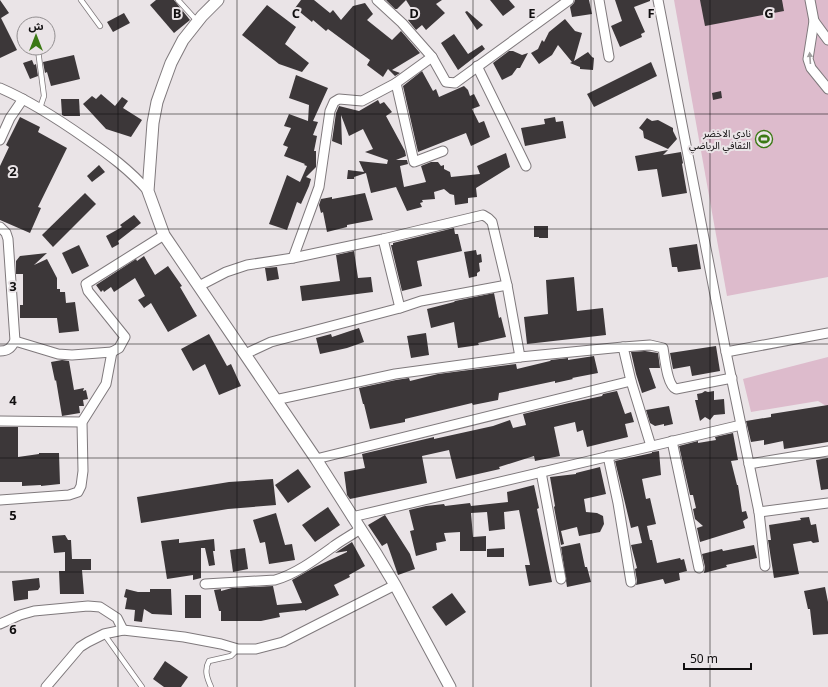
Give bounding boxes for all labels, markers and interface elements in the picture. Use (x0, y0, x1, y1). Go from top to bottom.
text: B (173, 0, 182, 28)
text: C (292, 0, 300, 28)
text: D (409, 0, 419, 28)
text: E (528, 0, 536, 28)
text: F (647, 0, 655, 28)
text: G (764, 0, 774, 28)
text: ش (28, 15, 44, 38)
north arrow (16, 16, 56, 56)
one-way arrow (806, 52, 813, 64)
place label: نادي الاخضر الثقافي الرياضي (689, 123, 751, 156)
sports icon: نادي الاخضر الثقافي الرياضي (754, 129, 774, 149)
text: 2 (9, 158, 17, 186)
text: 3 (9, 273, 17, 301)
text: 4 (9, 387, 17, 415)
text: 5 (9, 502, 17, 530)
text: 6 (9, 616, 17, 644)
scale bar (684, 645, 751, 671)
text: 50 m (690, 647, 718, 672)

